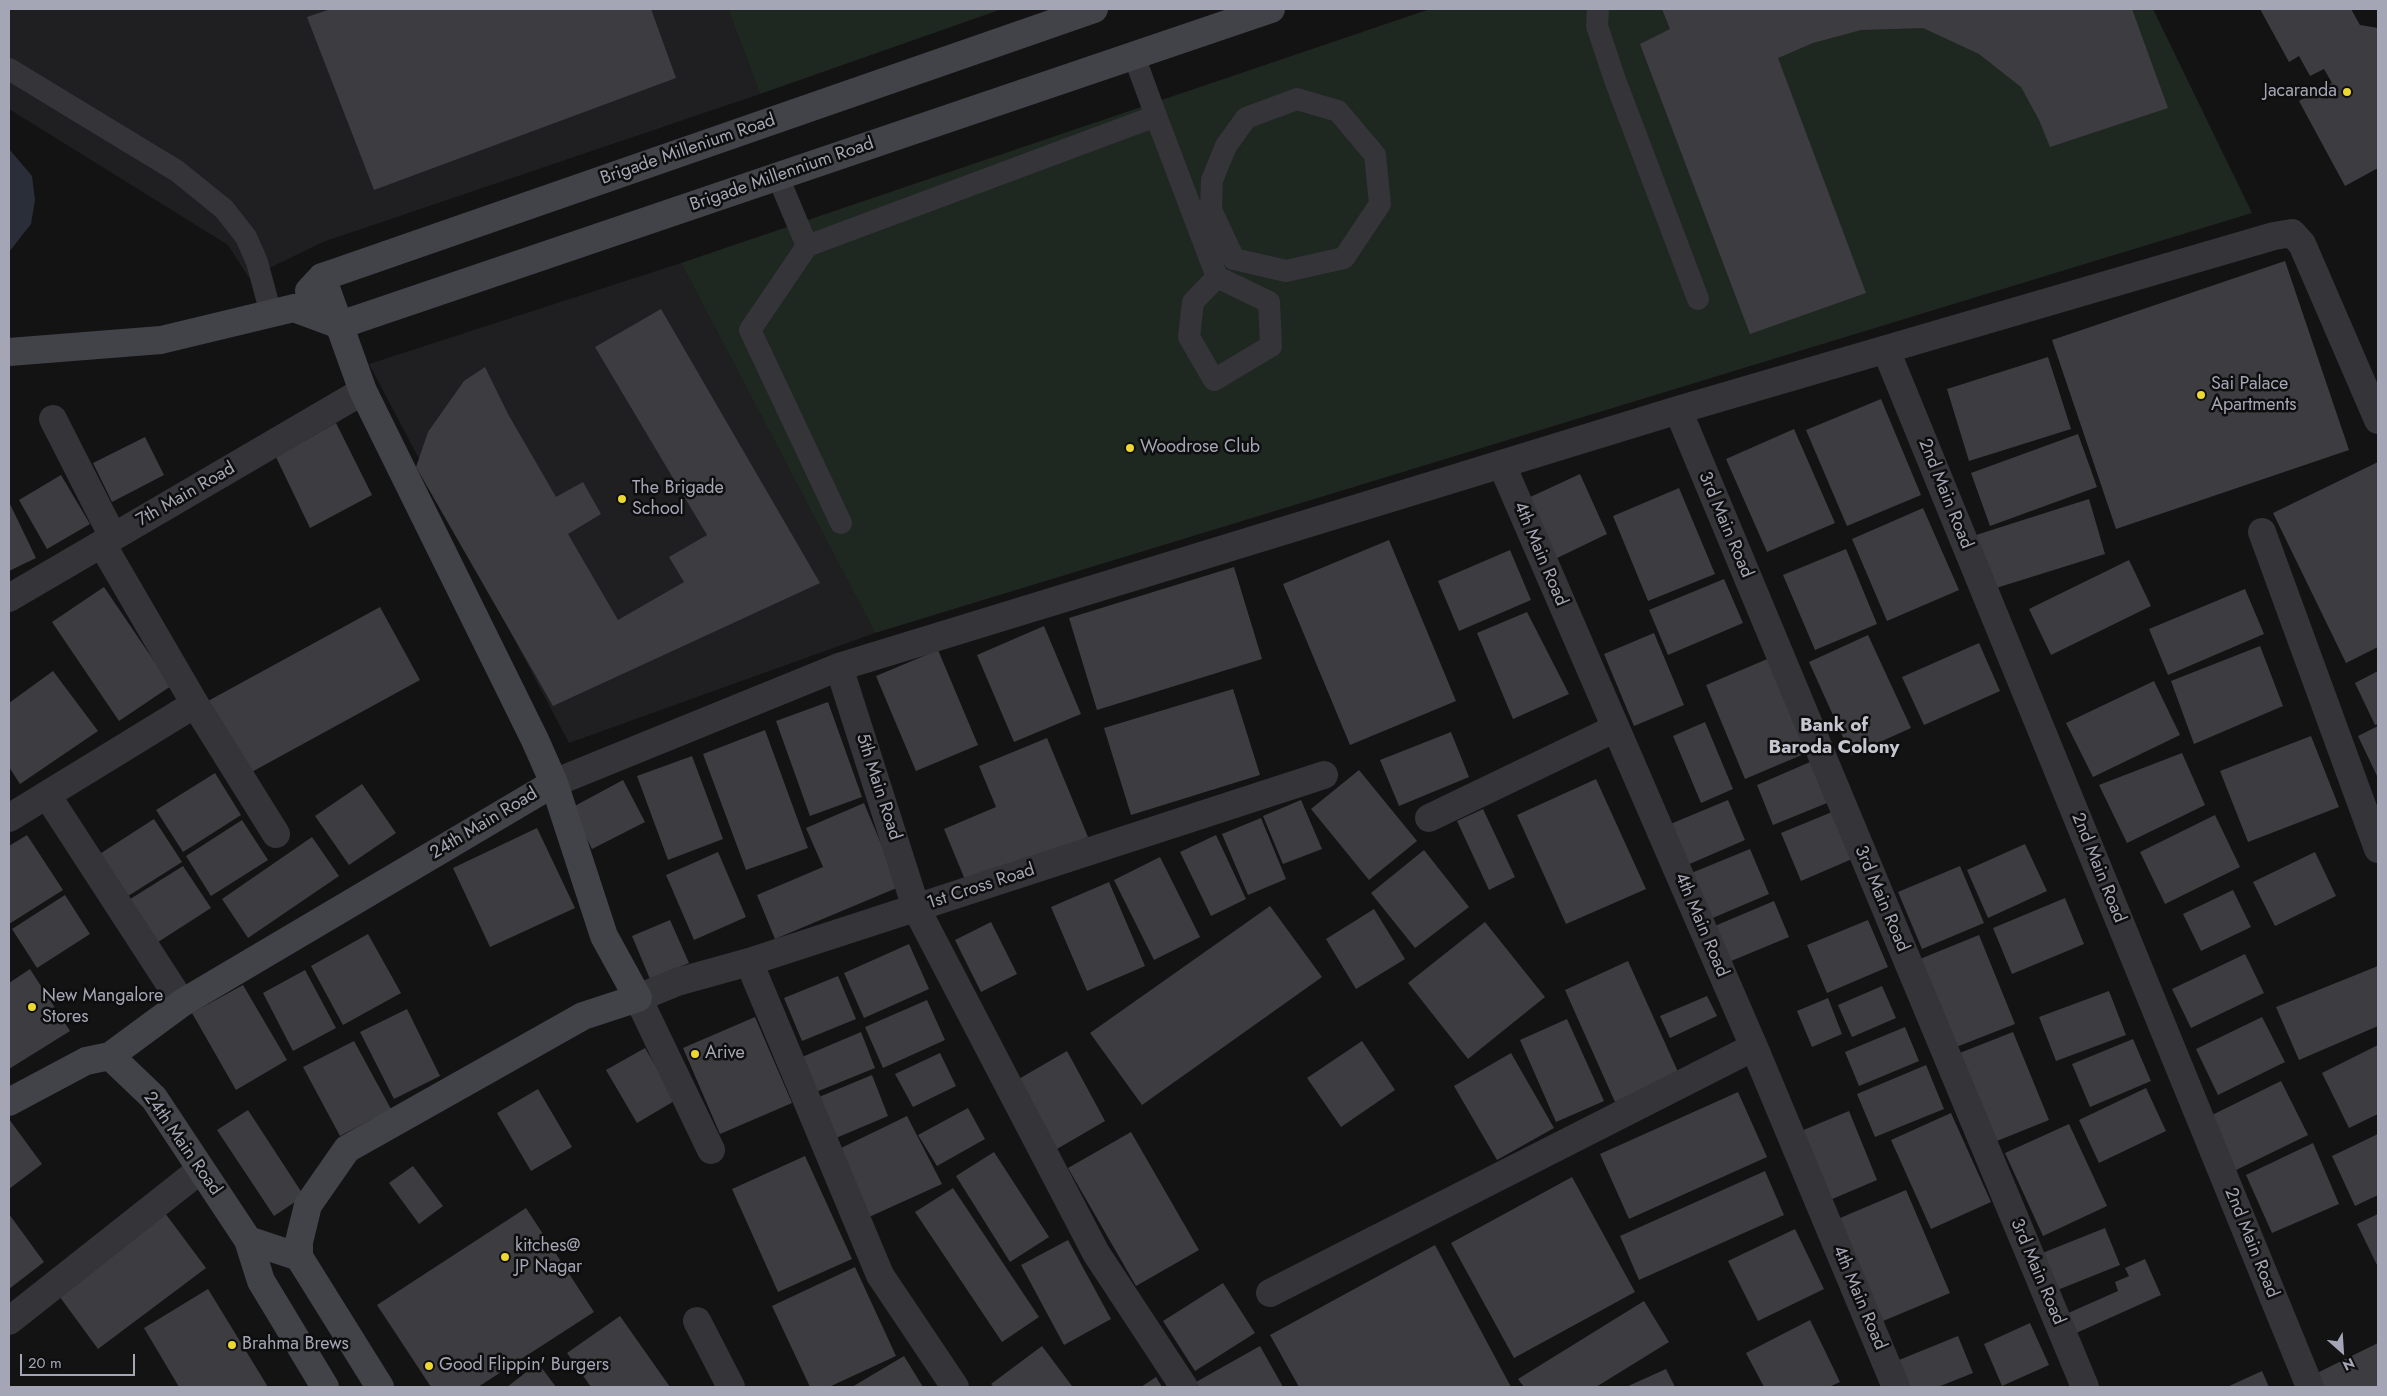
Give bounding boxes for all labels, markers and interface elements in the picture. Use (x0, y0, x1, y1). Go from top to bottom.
place label: Jacaranda (2264, 81, 2337, 103)
marker: Jacaranda (2341, 86, 2353, 98)
street label: Brigade Millenium Road (598, 110, 778, 190)
street label: Brigade Millennium Road (687, 133, 877, 217)
place label: Sai Palace Apartments (2211, 374, 2297, 416)
marker: Sai Palace Apartments (2195, 389, 2207, 401)
street label: 2nd Main Road (1913, 436, 1977, 552)
place label: Woodrose Club (1140, 437, 1260, 459)
marker: Woodrose Club (1124, 442, 1136, 454)
street label: 7th Main Road (133, 458, 239, 532)
street label: 3rd Main Road (1693, 469, 1757, 581)
place label: The Brigade School (632, 478, 724, 520)
marker: The Brigade School (616, 493, 628, 505)
street label: 4th Main Road (1508, 499, 1572, 609)
district label: Bank of Baroda Colony (1769, 715, 1899, 759)
street label: 5th Main Road (851, 731, 905, 843)
street label: 24th Main Road (426, 783, 542, 865)
street label: 2nd Main Road (2066, 810, 2130, 926)
street label: 3rd Main Road (1849, 843, 1913, 955)
street label: 1st Cross Road (924, 859, 1038, 915)
street label: 4th Main Road (1669, 870, 1733, 980)
place label: New Mangalore Stores (42, 986, 163, 1028)
marker: New Mangalore Stores (26, 1001, 38, 1013)
place label: Arive (705, 1043, 745, 1065)
marker: Arive (689, 1048, 701, 1060)
street label: 24th Main Road (138, 1088, 226, 1200)
street label: 2nd Main Road (2219, 1185, 2283, 1301)
street label: 3rd Main Road (2005, 1216, 2069, 1328)
place label: kitches@ JP Nagar (515, 1236, 582, 1278)
street label: 4th Main Road (1827, 1243, 1891, 1353)
marker: kitches@ JP Nagar (499, 1251, 511, 1263)
north arrow (2317, 1326, 2367, 1376)
place label: Brahma Brews (242, 1334, 349, 1356)
marker: Brahma Brews (226, 1339, 238, 1351)
scale bar (22, 1344, 138, 1376)
text: 20 m (28, 1352, 62, 1374)
text: N (2339, 1353, 2358, 1376)
place label: Good Flippin' Burgers (439, 1355, 609, 1377)
marker: Good Flippin' Burgers (423, 1360, 435, 1372)

